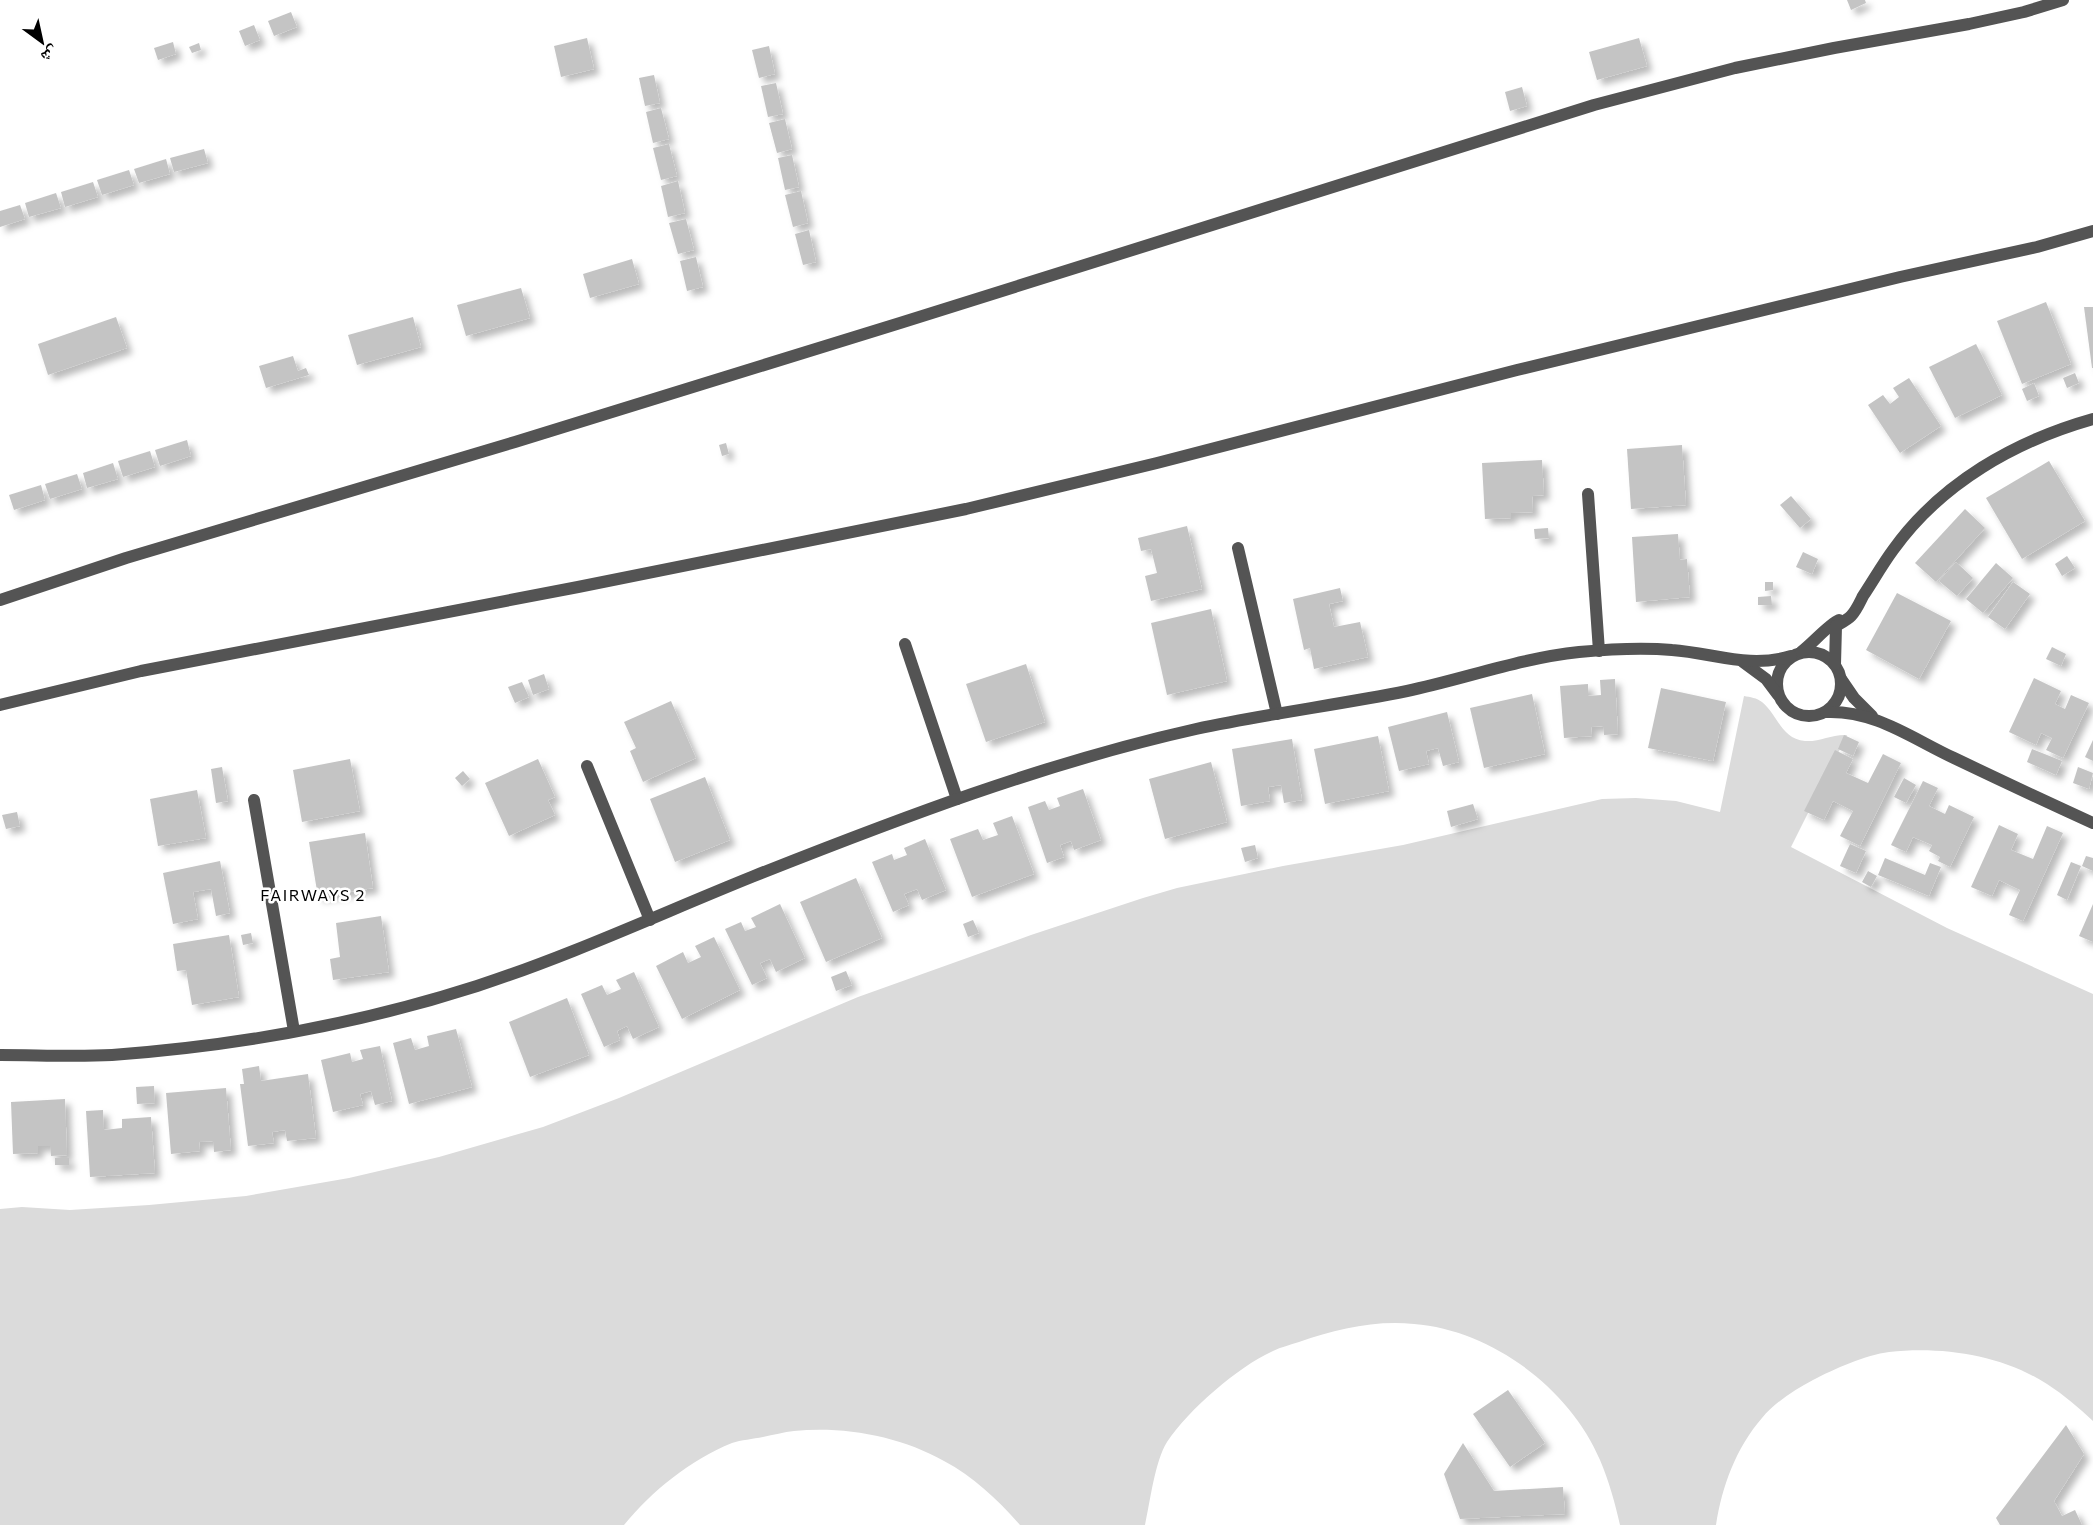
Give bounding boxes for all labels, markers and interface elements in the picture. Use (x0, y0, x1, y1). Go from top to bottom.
north arrow (12, 12, 72, 72)
text: ش (38, 42, 63, 68)
district label: FAIRWAYS 2 (260, 885, 366, 904)

